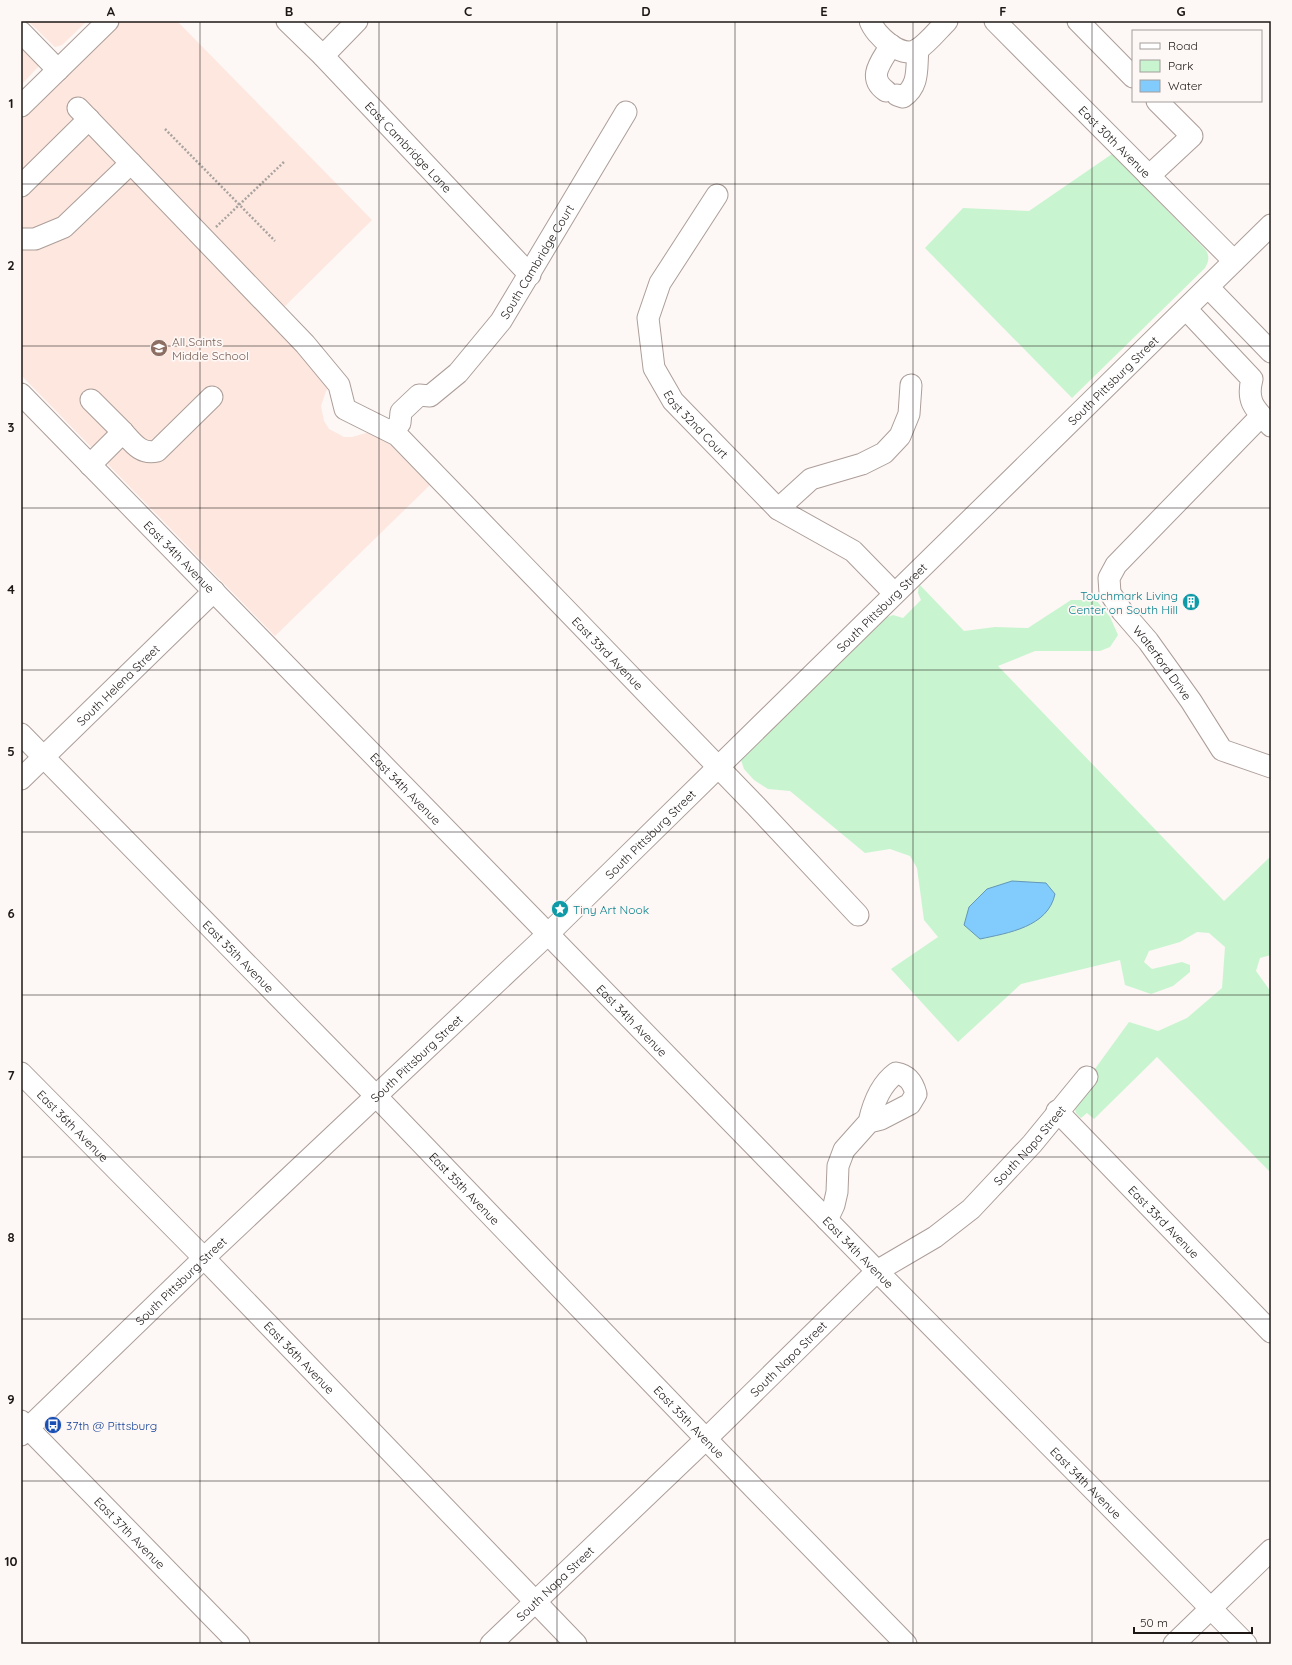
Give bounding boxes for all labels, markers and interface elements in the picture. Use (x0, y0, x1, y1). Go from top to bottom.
text: A (107, 3, 116, 19)
text: B (285, 3, 293, 19)
text: C (464, 3, 472, 19)
text: D (641, 3, 651, 19)
text: E (820, 3, 828, 19)
text: F (999, 3, 1007, 19)
text: G (1176, 3, 1186, 19)
legend (1132, 30, 1262, 102)
text: Road (1168, 38, 1198, 53)
text: Park (1168, 58, 1193, 73)
text: Water (1168, 78, 1203, 93)
text: 1 (8, 95, 14, 111)
street label: East Cambridge Lane (362, 98, 455, 195)
street label: East 30th Avenue (1076, 102, 1154, 181)
street label: South Cambridge Court (497, 201, 577, 321)
text: 2 (7, 257, 15, 273)
street label: South Pittsburg Street (1064, 333, 1161, 428)
place label: All Saints Middle School (172, 334, 249, 363)
school or university icon: All Saints Middle School (149, 338, 169, 358)
street label: East 32nd Court (661, 387, 732, 461)
text: 3 (8, 419, 15, 435)
street label: East 34th Avenue (141, 517, 218, 596)
street label: South Pittsburg Street (833, 559, 930, 655)
text: 4 (7, 581, 15, 597)
place label: Touchmark Living Center on South Hill (1069, 588, 1178, 617)
building icon: Touchmark Living Center on South Hill (1181, 592, 1201, 612)
street label: East 33rd Avenue (569, 613, 647, 693)
street label: Waterford Drive (1130, 622, 1195, 703)
street label: South Helena Street (73, 641, 162, 729)
text: 5 (7, 743, 15, 759)
street label: East 34th Avenue (367, 749, 445, 828)
street label: South Pittsburg Street (602, 786, 698, 882)
place icon: Tiny Art Nook (550, 899, 570, 919)
place label: Tiny Art Nook (573, 902, 649, 917)
text: 6 (7, 905, 15, 921)
street label: East 35th Avenue (200, 917, 278, 995)
street label: East 34th Avenue (594, 981, 671, 1060)
street label: South Pittsburg Street (367, 1011, 465, 1105)
text: 7 (7, 1067, 15, 1083)
street label: East 36th Avenue (34, 1087, 112, 1165)
street label: South Napa Street (990, 1102, 1068, 1188)
street label: East 35th Avenue (426, 1149, 503, 1228)
street label: East 33rd Avenue (1125, 1182, 1203, 1261)
street label: East 34th Avenue (820, 1213, 897, 1291)
text: 8 (7, 1229, 15, 1245)
street label: South Pittsburg Street (132, 1233, 229, 1328)
street label: South Napa Street (746, 1317, 830, 1399)
street label: East 36th Avenue (261, 1318, 338, 1397)
street label: East 35th Avenue (651, 1382, 728, 1461)
text: 9 (7, 1391, 15, 1407)
bus stop icon: 37th @ Pittsburg (43, 1415, 63, 1435)
place label: 37th @ Pittsburg (66, 1418, 157, 1433)
street label: East 34th Avenue (1047, 1443, 1125, 1522)
street label: East 37th Avenue (92, 1493, 169, 1572)
street label: South Napa Street (513, 1543, 597, 1624)
text: 10 (4, 1553, 18, 1569)
scale bar (1134, 1609, 1252, 1635)
text: 50 m (1140, 1615, 1168, 1630)

